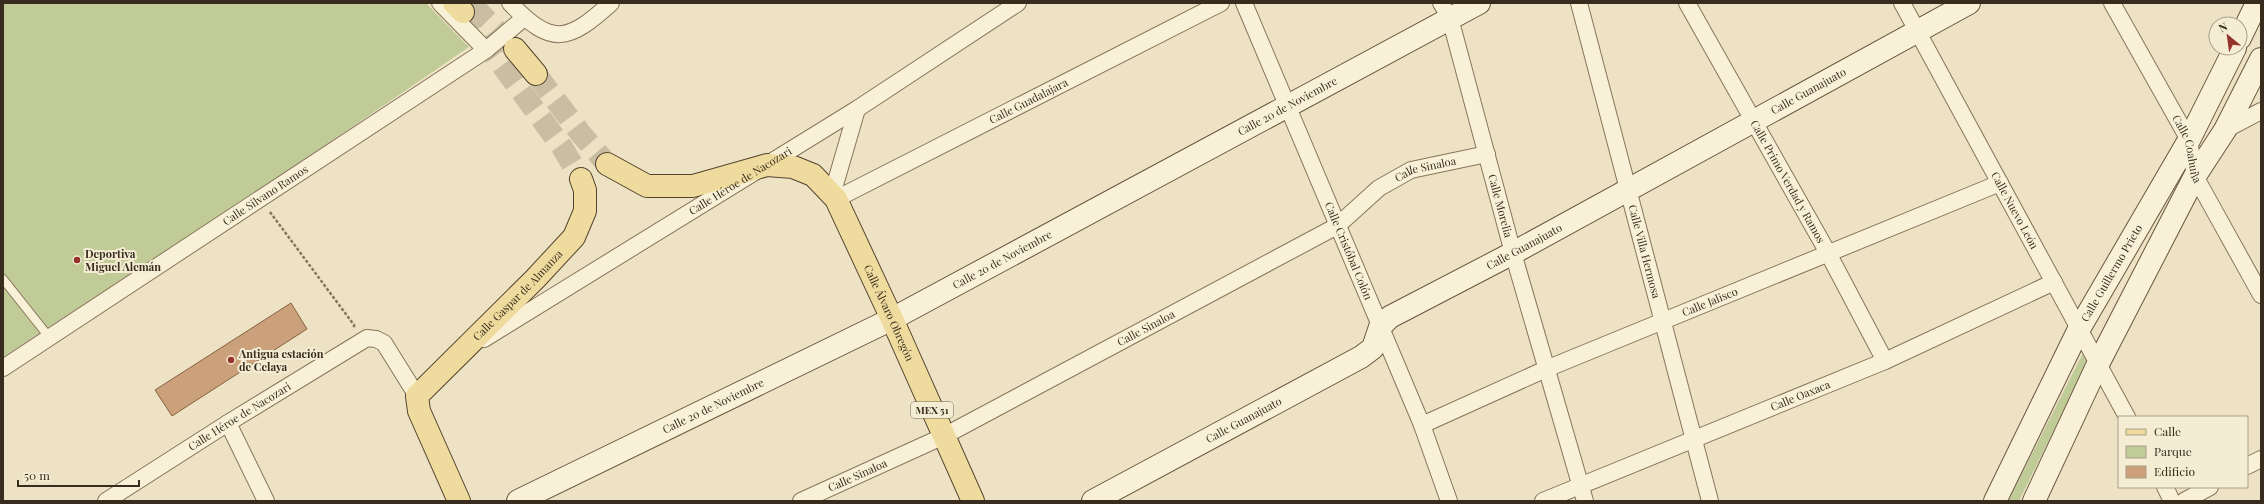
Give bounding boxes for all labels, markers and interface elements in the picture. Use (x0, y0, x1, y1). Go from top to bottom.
north arrow (2208, 16, 2248, 56)
text: N (2216, 18, 2230, 35)
street label: Calle Guanajuato (1768, 64, 1849, 117)
street label: Calle 20 de Noviembre (1235, 73, 1340, 139)
street label: Calle Guadalajara (986, 74, 1071, 127)
street label: Calle Coahuila (2169, 112, 2206, 186)
street label: Calle Primo Verdad y Ramos (1747, 117, 1829, 246)
street label: Calle Héroe de Nacozari (686, 143, 794, 218)
street label: Calle Sinaloa (1392, 153, 1458, 185)
street label: Calle Silvano Ramos (219, 161, 311, 229)
street label: Calle Nuevo León (1988, 169, 2042, 252)
street label: Calle Morelia (1485, 172, 1517, 240)
street label: Calle Cristóbal Colón (1322, 199, 1376, 302)
street label: Calle Villa Hermosa (1625, 203, 1665, 300)
street label: Calle Guanajuato (1483, 220, 1564, 273)
street label: Calle Guillermo Prieto (2077, 221, 2145, 324)
street label: Calle 20 de Noviembre (949, 226, 1055, 292)
place label: Deportiva Miguel Alemán (85, 246, 161, 274)
street label: Calle Gaspar de Almanza (469, 246, 566, 344)
marker: Deportiva Miguel Alemán (72, 255, 82, 265)
street label: Calle Álvaro Obregón (861, 262, 918, 364)
street label: Calle Jalisco (1679, 283, 1740, 320)
street label: Calle Sinaloa (1114, 306, 1178, 349)
place label: Antigua estación de Celaya (238, 346, 324, 374)
marker: Antigua estación de Celaya (226, 355, 236, 365)
street label: Calle 20 de Noviembre (660, 374, 766, 437)
street label: Calle Oaxaca (1768, 376, 1833, 414)
street label: Calle Héroe de Nacozari (185, 378, 293, 454)
street label: Calle Guanajuato (1203, 393, 1284, 446)
road number: MEX 51 (911, 402, 953, 418)
legend (2118, 416, 2248, 488)
text: Calle (2154, 423, 2181, 439)
text: Parque (2154, 443, 2192, 459)
street label: Calle Sinaloa (825, 455, 890, 495)
scale bar (18, 462, 139, 488)
text: Edificio (2154, 463, 2196, 479)
text: 50 m (24, 467, 50, 483)

